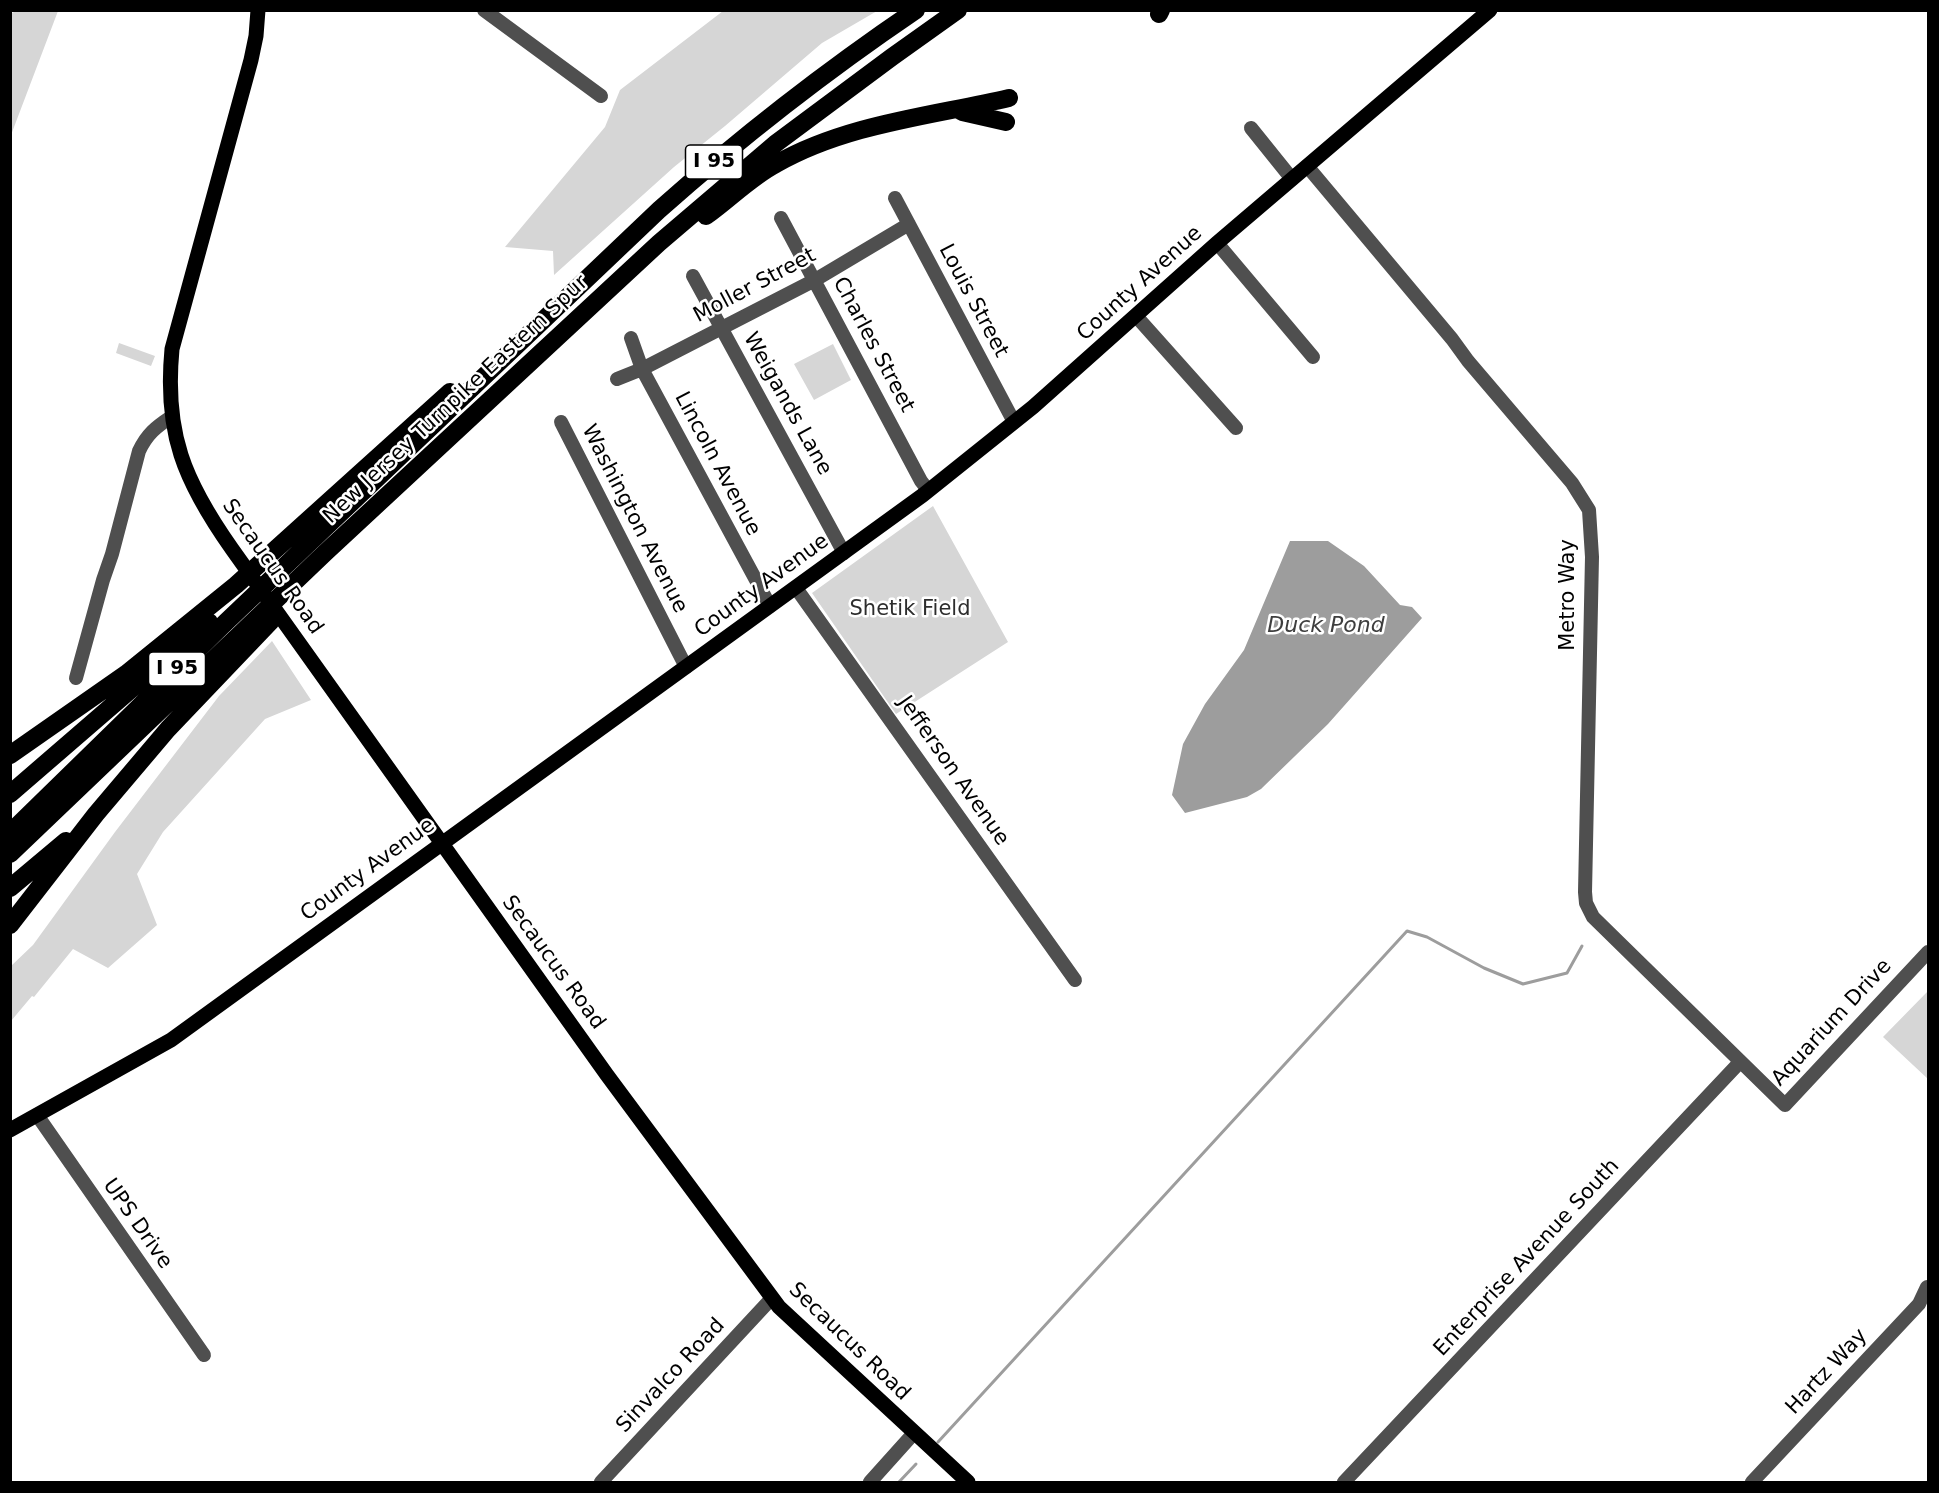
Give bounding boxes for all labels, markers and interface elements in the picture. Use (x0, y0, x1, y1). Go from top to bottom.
road number: I 95 (686, 145, 742, 179)
street label: County Avenue (1072, 221, 1208, 347)
street label: Louis Street (933, 240, 1013, 362)
street label: Moller Street (690, 243, 820, 329)
street label: New Jersey Turnpike Eastern Spur (318, 270, 594, 530)
street label: Charles Street (827, 273, 919, 417)
street label: Weigands Lane (737, 328, 837, 480)
street label: Lincoln Avenue (669, 388, 765, 540)
street label: Washington Avenue (576, 421, 692, 617)
street label: Secaucus Road (216, 495, 328, 639)
street label: County Avenue (690, 529, 834, 643)
street label: Metro Way (1556, 539, 1582, 651)
park label: Shetik Field (850, 597, 970, 623)
water label: Duck Pond (1267, 613, 1385, 639)
road number: I 95 (148, 652, 206, 686)
street label: Jefferson Avenue (892, 691, 1014, 851)
street label: County Avenue (296, 813, 440, 927)
street label: Secaucus Road (496, 891, 610, 1035)
street label: Aquarium Drive (1767, 954, 1897, 1092)
street label: Enterprise Avenue South (1429, 1154, 1625, 1362)
street label: UPS Drive (97, 1174, 177, 1274)
street label: Secaucus Road (783, 1278, 915, 1406)
street label: Sinvalco Road (612, 1314, 730, 1438)
street label: Hartz Way (1781, 1324, 1873, 1420)

